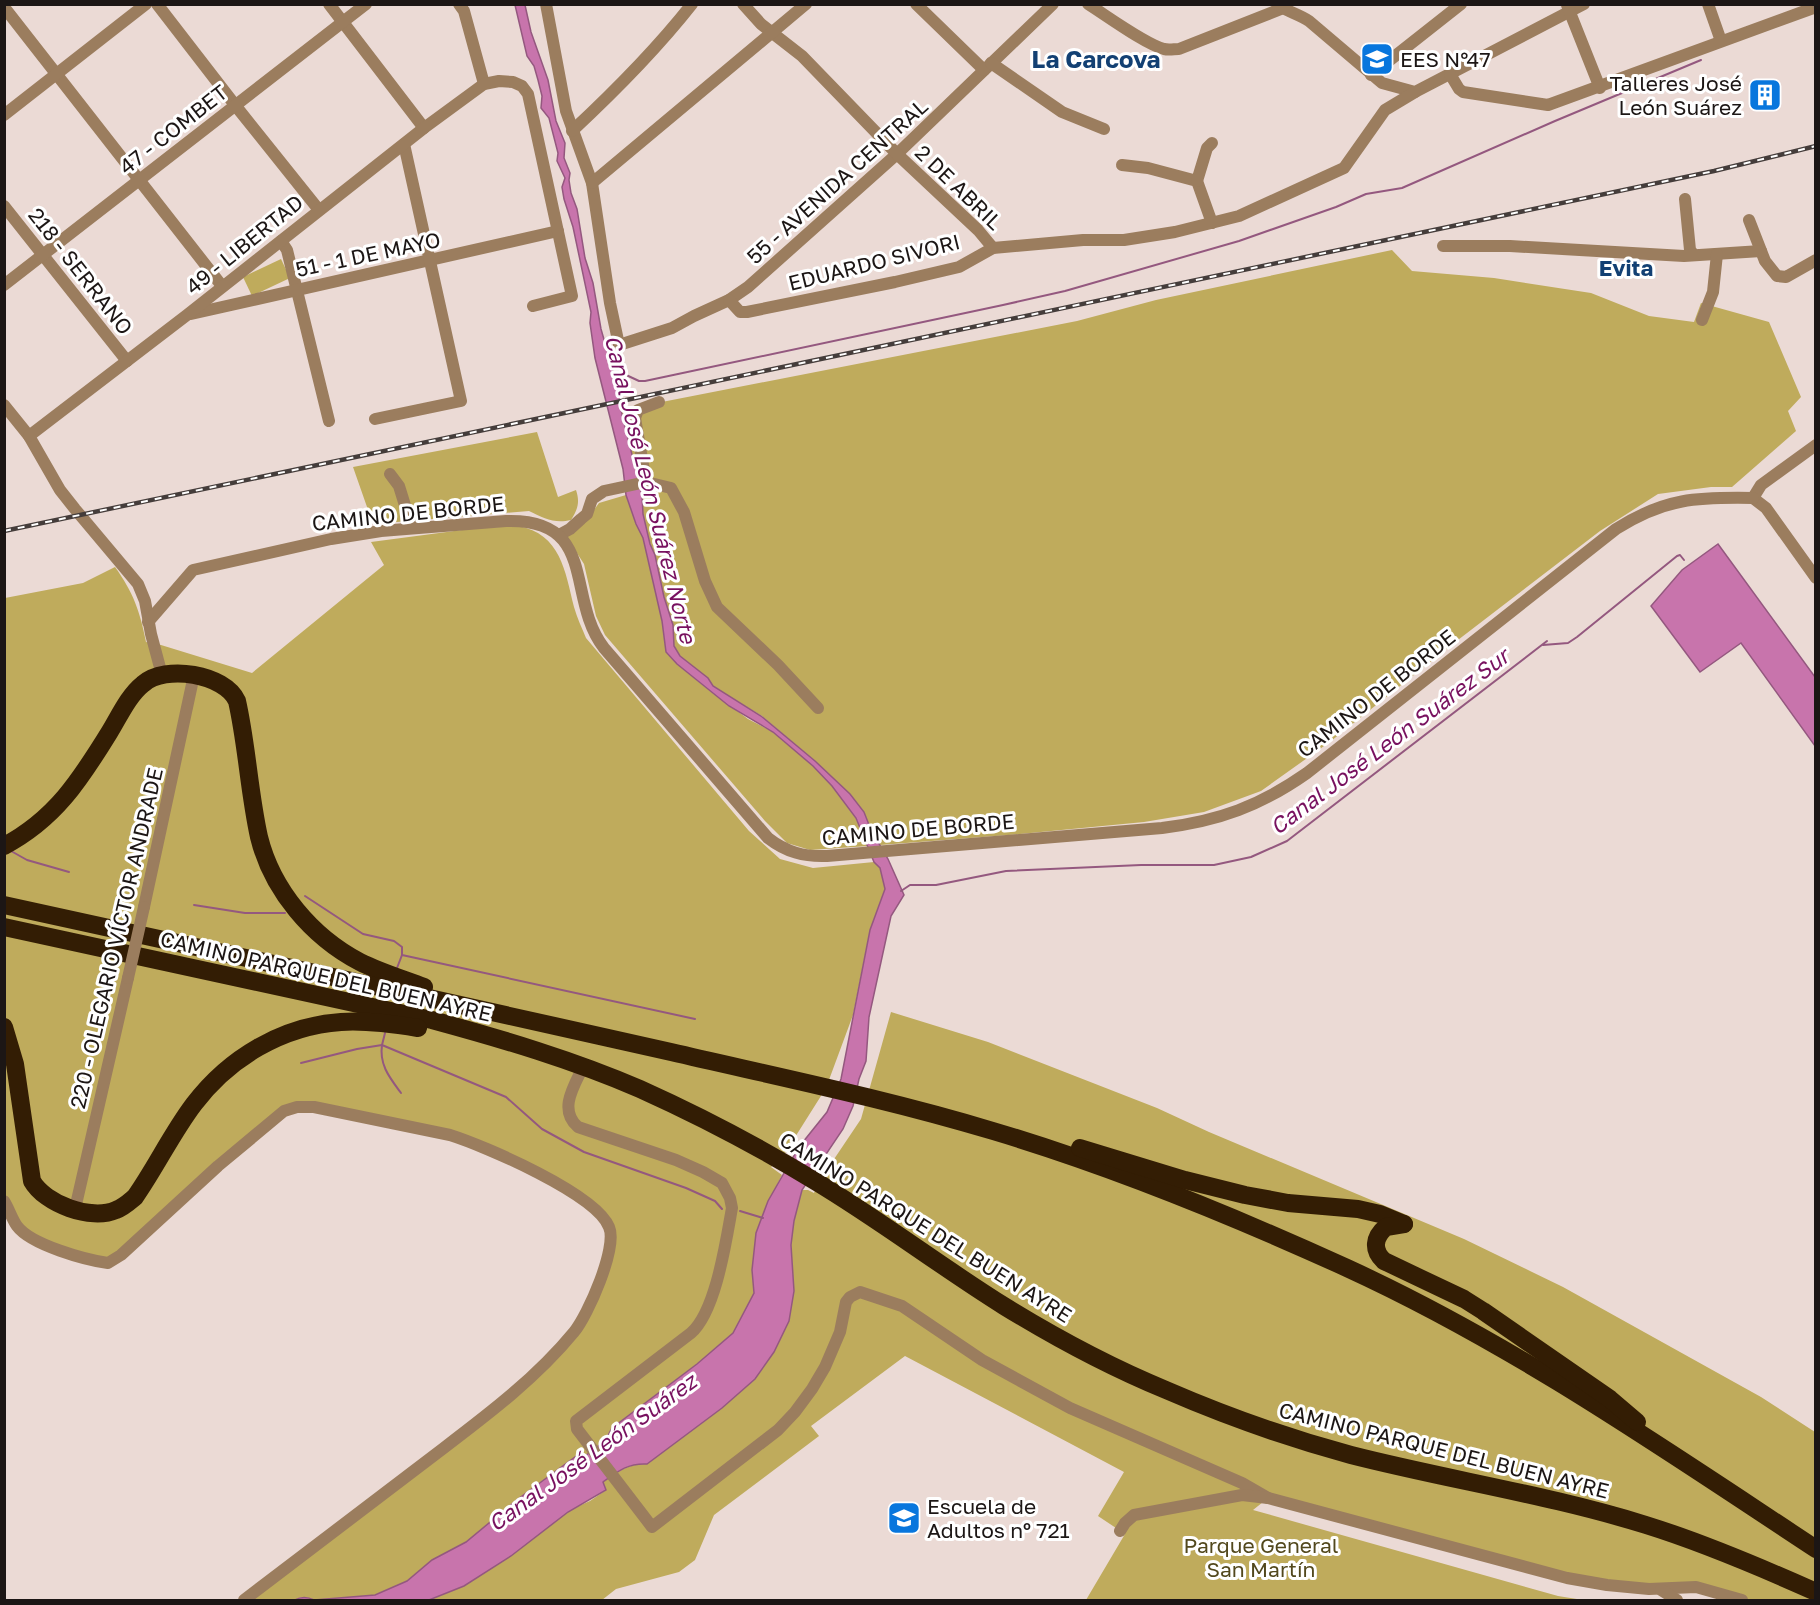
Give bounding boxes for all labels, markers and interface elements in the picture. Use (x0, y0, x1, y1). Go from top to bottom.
school or university icon: EES N°47 (1359, 41, 1395, 77)
district label: La Carcova (1031, 44, 1161, 73)
place label: EES N°47 (1400, 46, 1491, 72)
place label: Talleres José León Suárez (1609, 70, 1742, 120)
building icon: Talleres José León Suárez (1747, 77, 1783, 113)
street label: 47 - COMBET (114, 79, 232, 179)
street label: 55 - AVENIDA CENTRAL (741, 93, 933, 269)
street label: 2 DE ABRIL (910, 139, 1008, 235)
street label: 49 - LIBERTAD (180, 189, 308, 299)
street label: 218 - SERRANO (23, 202, 139, 340)
street label: 51 - 1 DE MAYO (293, 226, 443, 282)
street label: EDUARDO SIVORI (785, 228, 963, 296)
district label: Evita (1599, 254, 1653, 281)
water label: Canal José León Suárez Norte (600, 332, 703, 648)
street label: CAMINO DE BORDE (310, 490, 506, 536)
street label: CAMINO DE BORDE (1292, 623, 1460, 763)
water label: Canal José León Suárez Sur (1264, 640, 1517, 840)
street label: 220 - OLEGARIO VÍCTOR ANDRADE (64, 765, 168, 1111)
street label: CAMINO DE BORDE (821, 808, 1015, 850)
street label: CAMINO PARQUE DEL BUEN AYRE (158, 925, 494, 1027)
street label: CAMINO PARQUE DEL BUEN AYRE (775, 1126, 1077, 1328)
water label: Canal José León Suárez (483, 1366, 704, 1537)
street label: CAMINO PARQUE DEL BUEN AYRE (1276, 1396, 1612, 1504)
place label: Escuela de Adultos nº 721 (927, 1493, 1070, 1543)
school or university icon: Escuela de Adultos nº 721 (886, 1500, 922, 1536)
park label: Parque General San Martín (1183, 1532, 1339, 1582)

